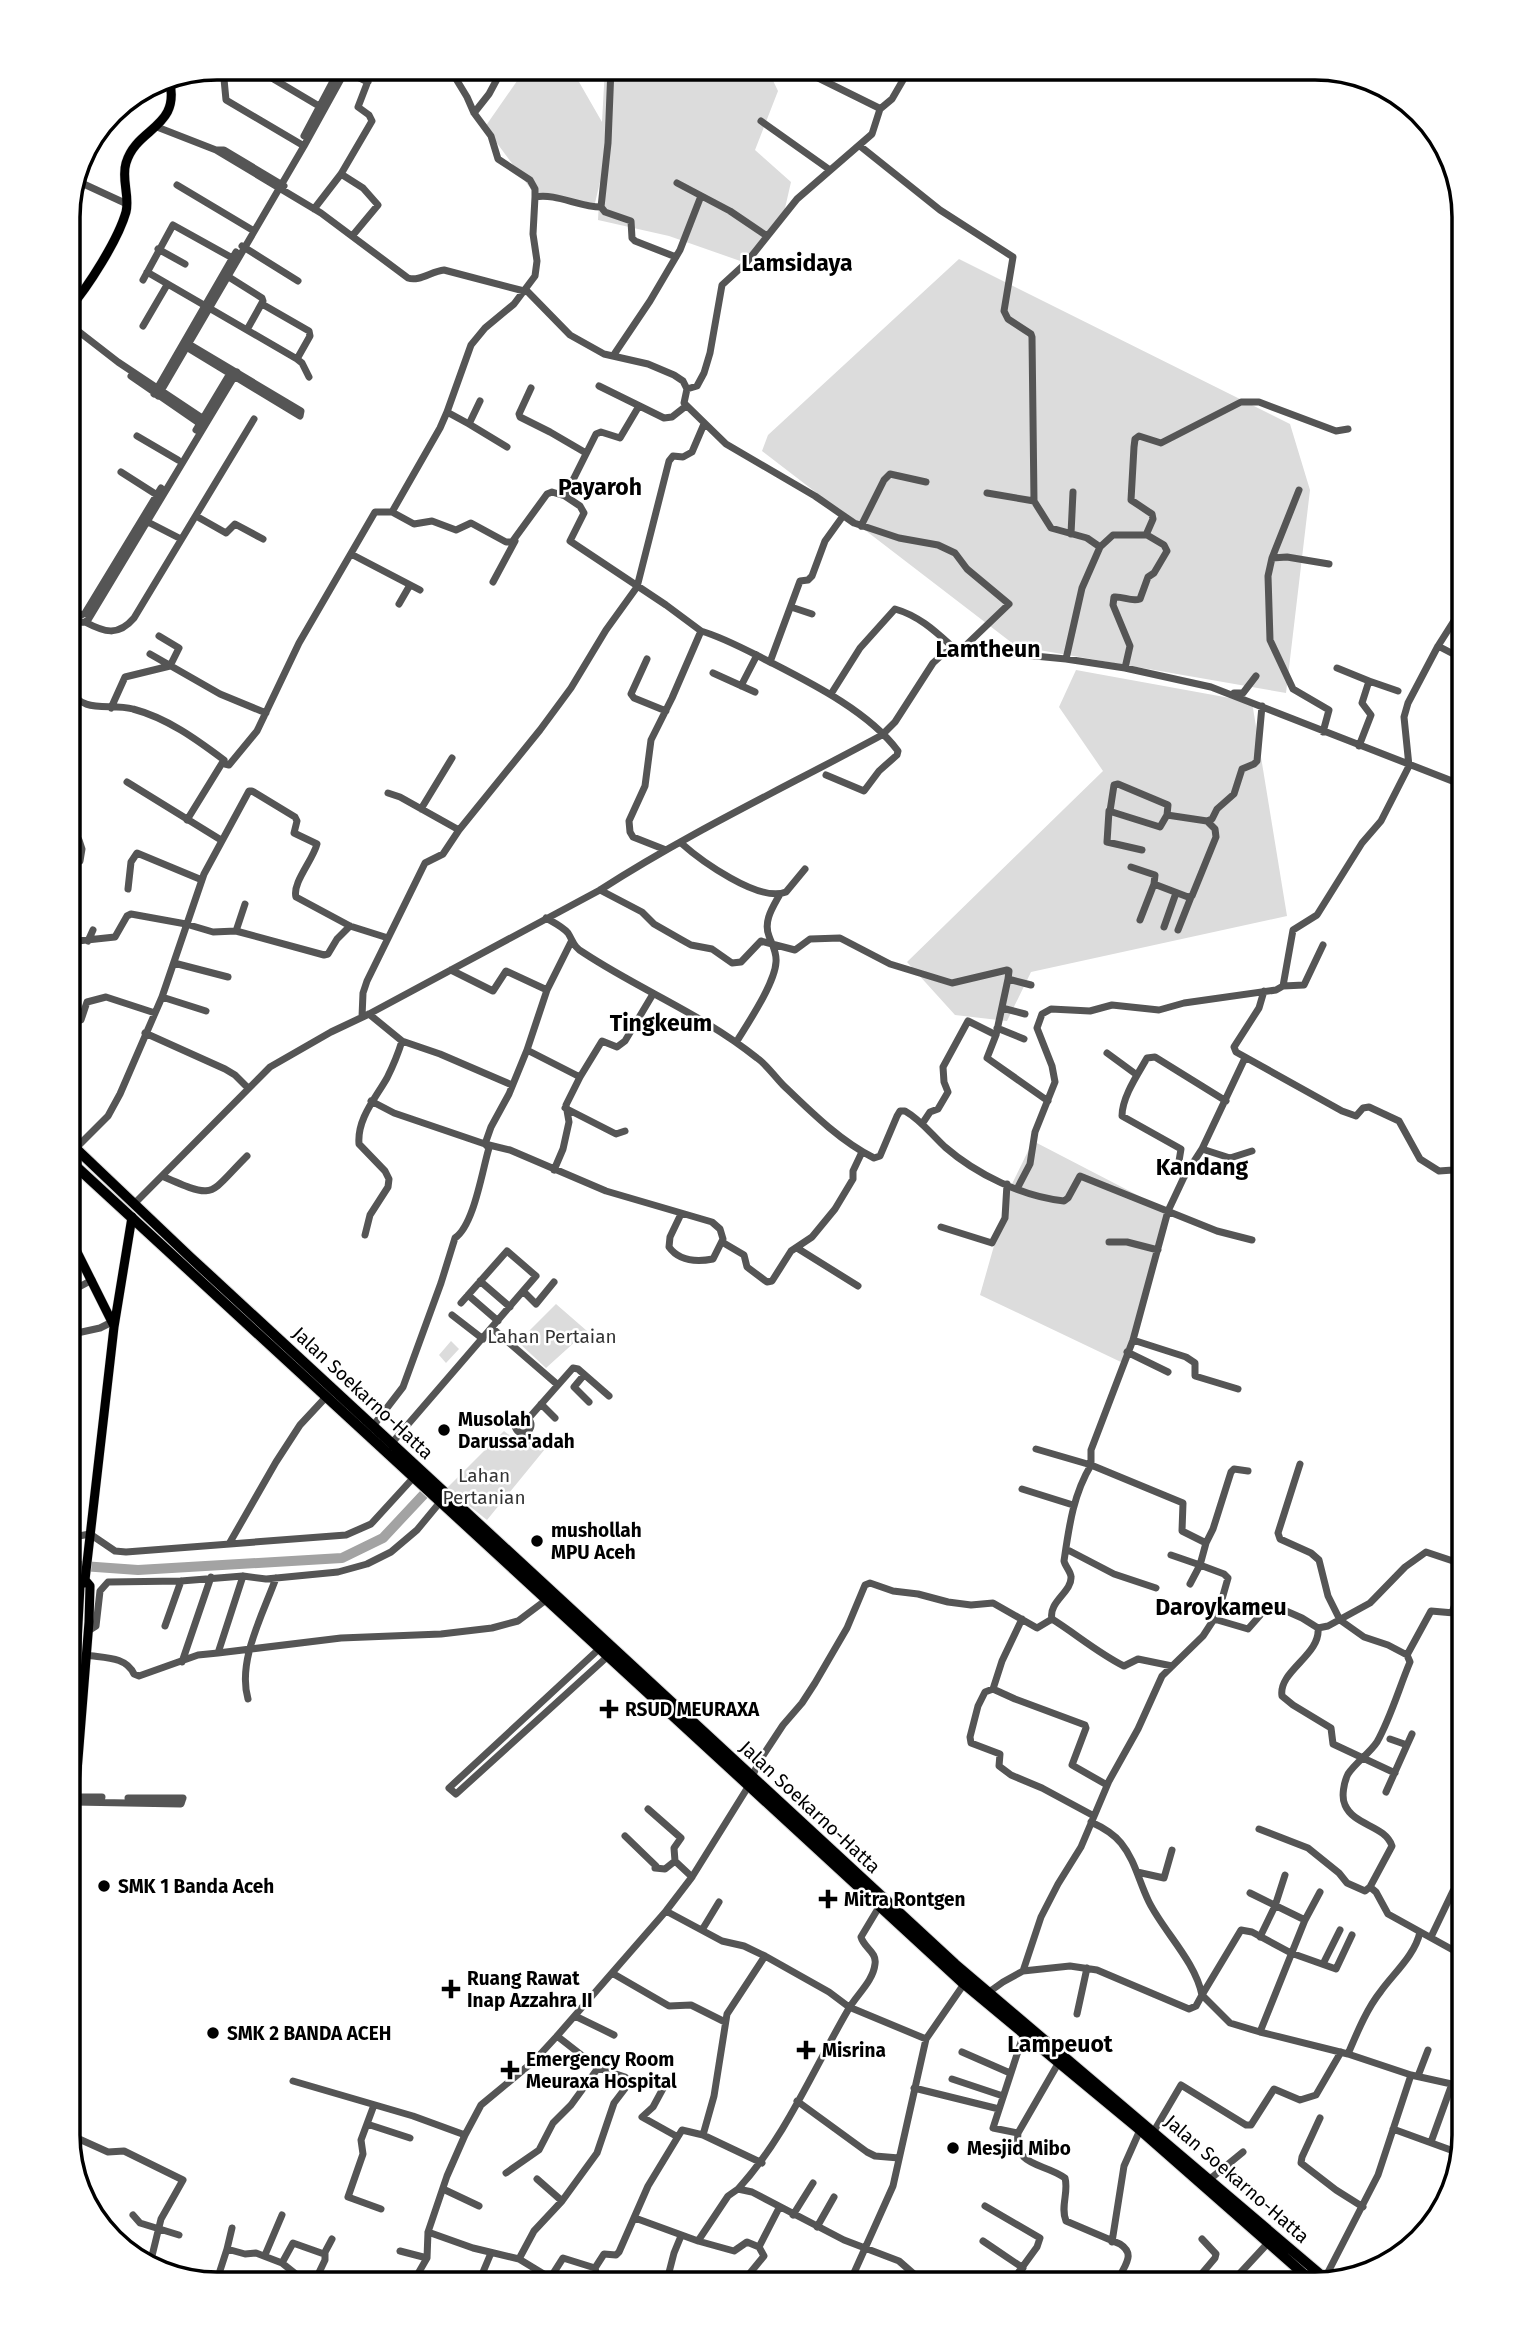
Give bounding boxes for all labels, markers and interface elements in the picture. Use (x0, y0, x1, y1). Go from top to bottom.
district label: Lamsidaya (741, 249, 853, 277)
district label: Payaroh (558, 473, 642, 501)
district label: Lamtheun (936, 635, 1040, 663)
district label: Tingkeum (610, 1009, 712, 1037)
district label: Kandang (1156, 1153, 1249, 1181)
street label: Jalan Soekarno-Hatta (288, 1322, 438, 1464)
park label: Lahan Pertaian (487, 1325, 617, 1348)
place label: Musolah Darussa'adah (458, 1408, 575, 1453)
marker: Musolah Darussa'adah (436, 1422, 452, 1438)
park label: Lahan Pertanian (442, 1464, 526, 1509)
place label: mushollah MPU Aceh (551, 1519, 642, 1564)
marker: mushollah MPU Aceh (529, 1533, 545, 1549)
district label: Daroykameu (1155, 1593, 1287, 1621)
place label: RSUD MEURAXA (625, 1698, 760, 1721)
marker: RSUD MEURAXA (599, 1699, 619, 1719)
street label: Jalan Soekarno-Hatta (735, 1736, 885, 1878)
place label: SMK 1 Banda Aceh (118, 1875, 274, 1898)
marker: SMK 1 Banda Aceh (96, 1878, 112, 1894)
place label: Mitra Rontgen (844, 1888, 966, 1911)
marker: Mitra Rontgen (818, 1889, 838, 1909)
place label: Ruang Rawat Inap Azzahra II (467, 1967, 593, 2012)
marker: Ruang Rawat Inap Azzahra II (441, 1979, 461, 1999)
place label: SMK 2 BANDA ACEH (227, 2022, 391, 2045)
marker: SMK 2 BANDA ACEH (205, 2025, 221, 2041)
district label: Lampeuot (1007, 2030, 1114, 2058)
place label: Misrina (822, 2039, 886, 2062)
marker: Misrina (796, 2040, 816, 2060)
place label: Emergency Room Meuraxa Hospital (526, 2048, 677, 2093)
marker: Emergency Room Meuraxa Hospital (500, 2060, 520, 2080)
street label: Jalan Soekarno-Hatta (1160, 2110, 1314, 2248)
place label: Mesjid Mibo (967, 2137, 1071, 2160)
marker: Mesjid Mibo (945, 2140, 961, 2156)

